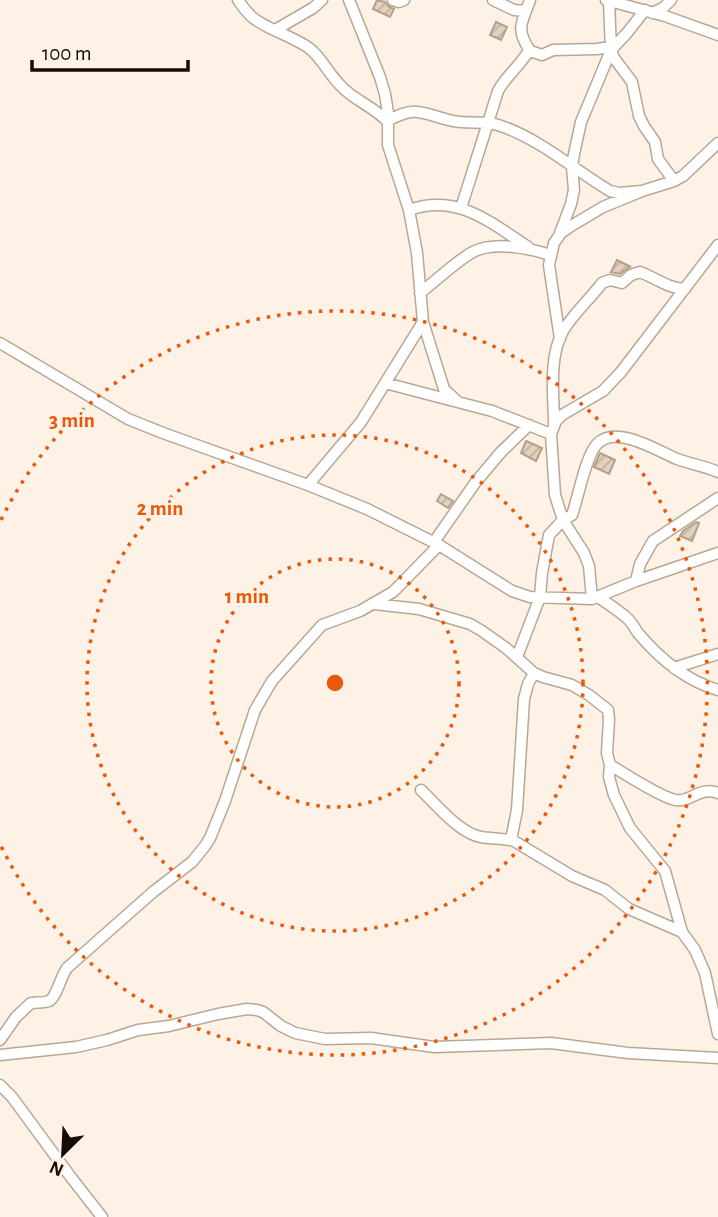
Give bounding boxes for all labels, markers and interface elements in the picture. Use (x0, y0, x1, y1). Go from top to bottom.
scale bar (32, 28, 187, 72)
text: 100 m (42, 43, 92, 64)
text: 3 min (49, 410, 95, 431)
text: 2 min (137, 498, 183, 519)
text: 1 min (225, 586, 269, 607)
centre of rings (323, 671, 347, 695)
north arrow (28, 1119, 98, 1189)
text: N (47, 1157, 67, 1180)

